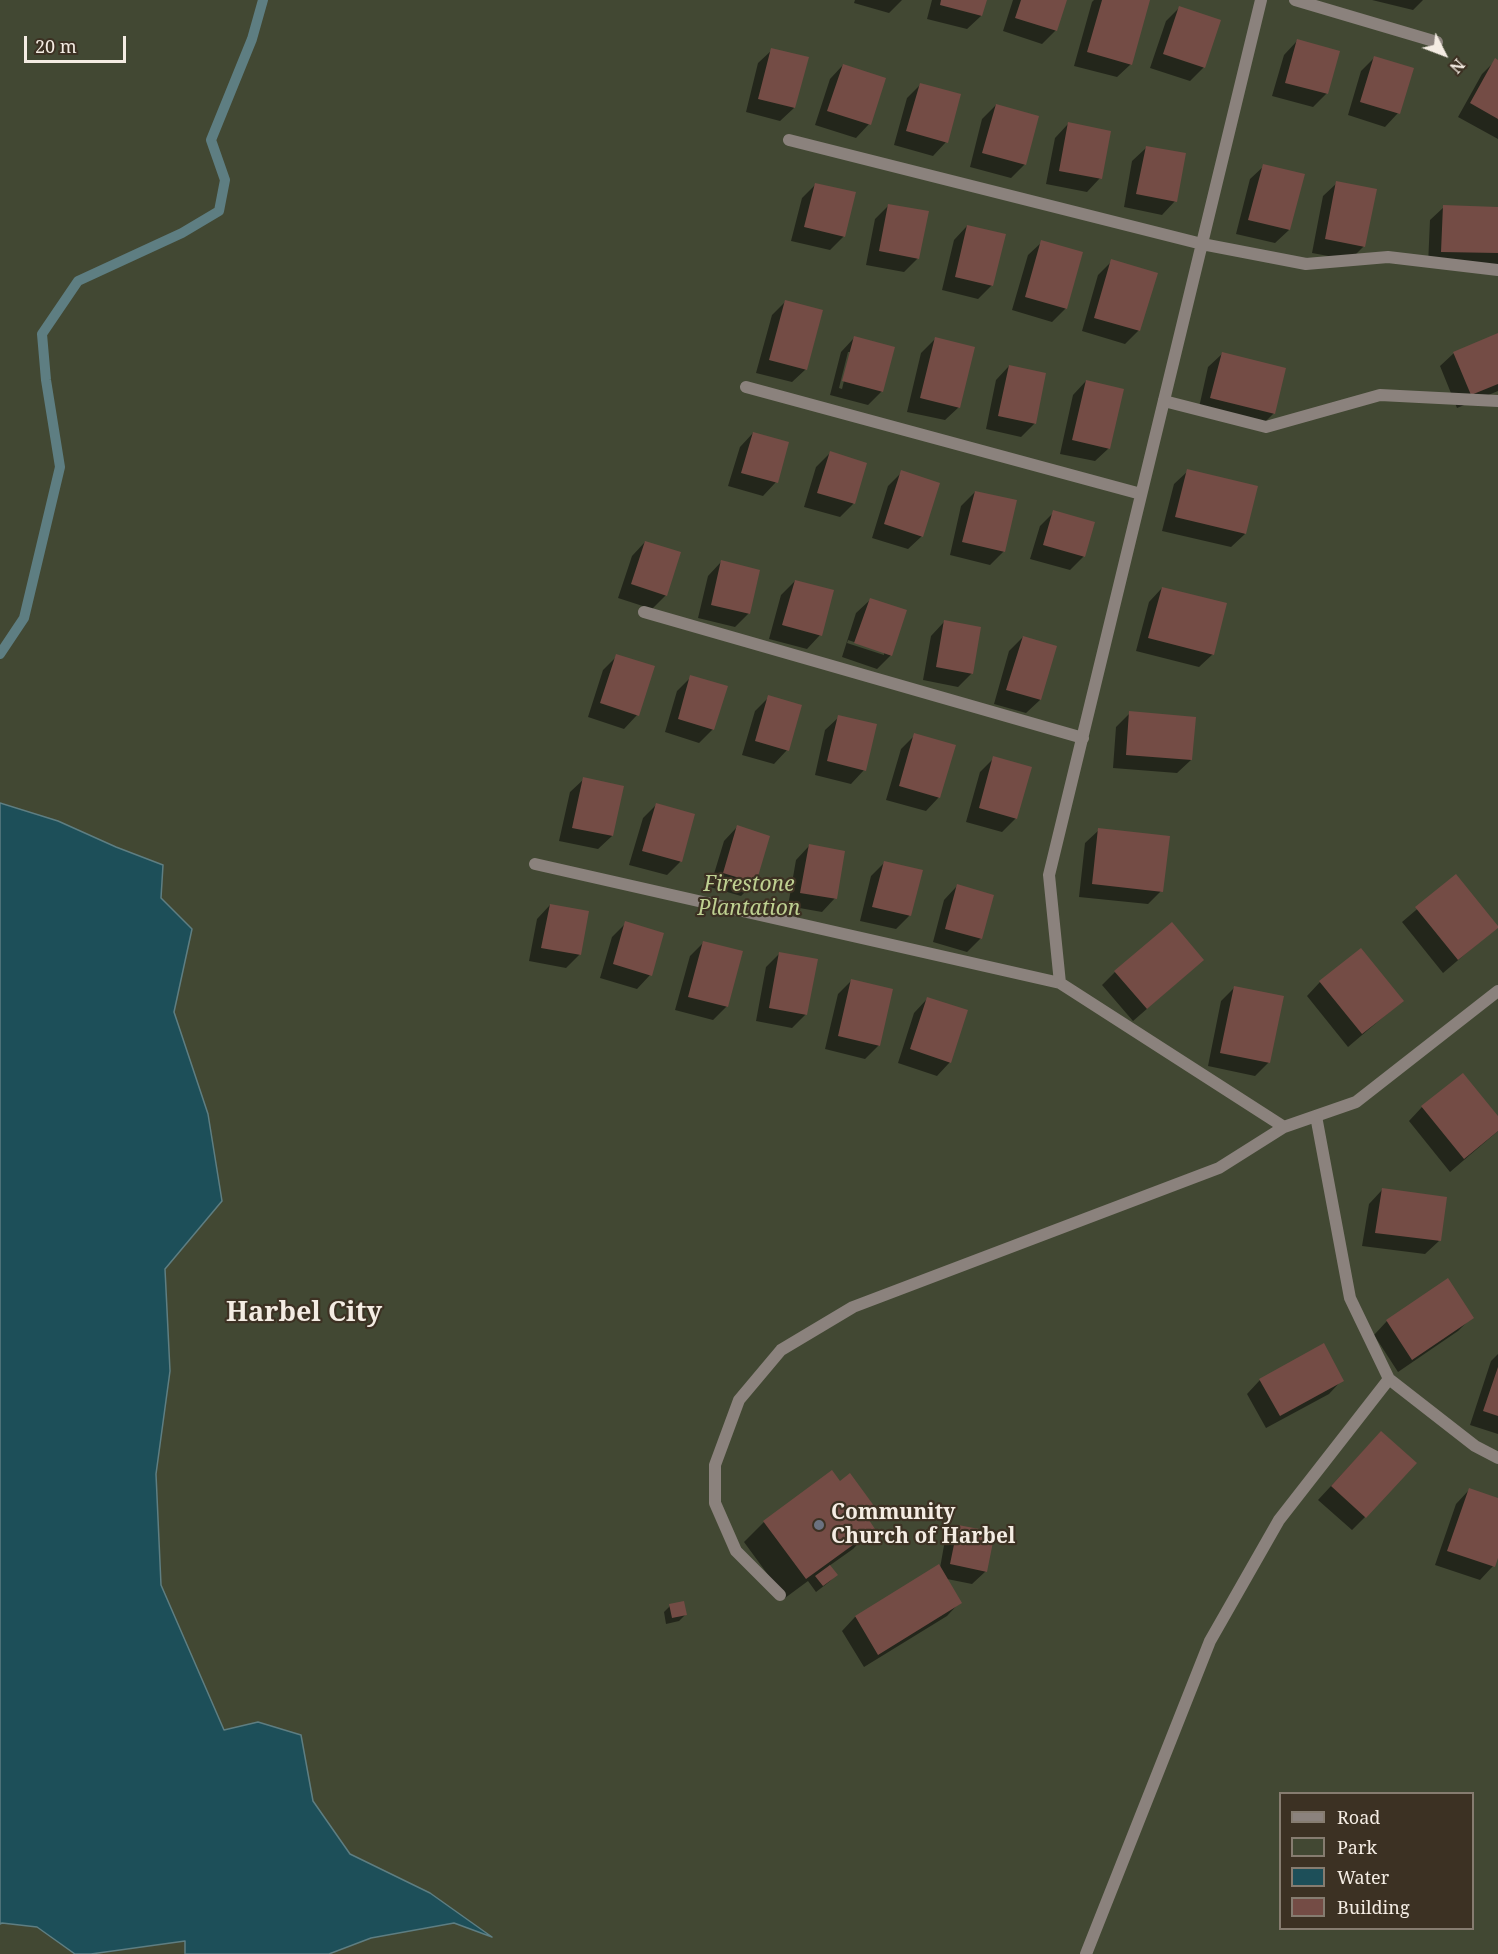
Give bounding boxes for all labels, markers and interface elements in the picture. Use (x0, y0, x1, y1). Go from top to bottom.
scale bar (27, 24, 129, 62)
north arrow (1414, 24, 1474, 84)
text: 20 m (35, 34, 77, 58)
text: N (1445, 54, 1470, 78)
park label: Firestone Plantation (698, 872, 800, 922)
district label: Harbel City (226, 1297, 382, 1329)
place label: Community Church of Harbel (831, 1500, 1015, 1550)
marker: Community Church of Harbel (812, 1518, 826, 1532)
legend (1279, 1792, 1474, 1930)
text: Road (1337, 1805, 1380, 1829)
text: Park (1337, 1835, 1377, 1859)
text: Water (1337, 1865, 1389, 1889)
text: Building (1337, 1895, 1410, 1919)

